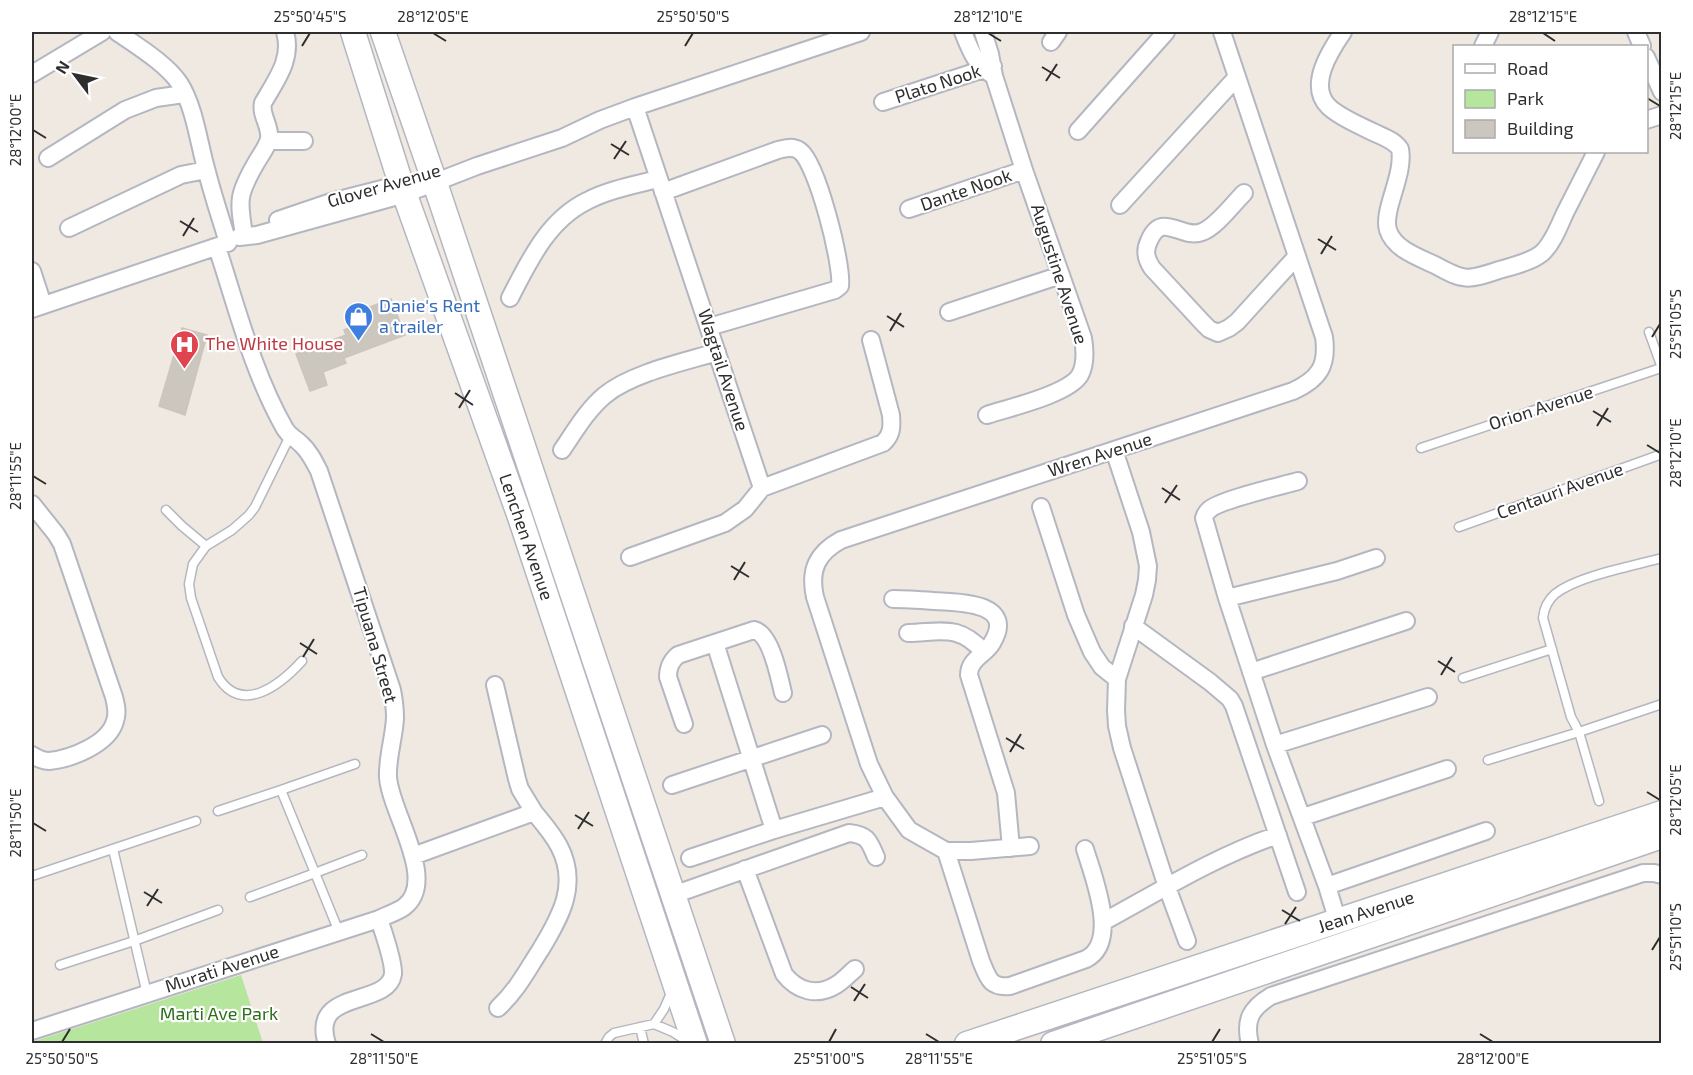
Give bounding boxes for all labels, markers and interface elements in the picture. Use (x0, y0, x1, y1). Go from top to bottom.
text: 25°50'45"S (274, 7, 346, 25)
text: 28°12'05"E (397, 7, 469, 25)
text: 25°50'50"S (657, 7, 729, 25)
text: 28°12'10"E (953, 7, 1023, 25)
text: 28°12'15"E (1509, 7, 1577, 25)
north arrow (45, 45, 105, 105)
legend (1453, 45, 1648, 153)
text: N (51, 57, 73, 77)
text: Road (1507, 57, 1548, 79)
street label: Plato Nook (892, 59, 984, 107)
text: 28°12'15"E (1666, 72, 1684, 140)
text: Park (1507, 87, 1544, 109)
text: 28°12'00"E (6, 94, 24, 166)
text: Building (1507, 117, 1574, 139)
street label: Glover Avenue (325, 158, 443, 212)
street label: Dante Nook (917, 163, 1014, 215)
street label: Augustine Avenue (1027, 201, 1093, 347)
text: 25°51'05"S (1666, 289, 1684, 359)
place label: Danie's Rent a trailer (379, 294, 480, 337)
shop icon: Danie's Rent a trailer (342, 300, 374, 342)
street label: Wagtail Avenue (694, 306, 754, 433)
hospital icon: The White House (168, 328, 200, 370)
place label: The White House (205, 332, 343, 354)
street label: Orion Avenue (1486, 380, 1596, 434)
text: 28°12'10"E (1666, 418, 1684, 488)
street label: Wren Avenue (1045, 427, 1154, 481)
text: 28°11'55"E (6, 442, 24, 510)
street label: Centauri Avenue (1493, 457, 1626, 523)
street label: Lenchen Avenue (495, 470, 559, 603)
street label: Tipuana Street (349, 584, 403, 706)
text: 28°12'05"E (1666, 764, 1684, 836)
text: 28°11'50"E (6, 789, 24, 857)
street label: Jean Avenue (1315, 885, 1417, 937)
text: 25°51'10"S (1666, 903, 1684, 971)
street label: Murati Avenue (162, 939, 281, 997)
park label: Marti Ave Park (160, 1002, 278, 1024)
text: 25°50'50"S (26, 1049, 98, 1067)
text: 28°11'50"E (350, 1049, 418, 1067)
text: 25°51'00"S (794, 1049, 864, 1067)
text: 28°11'55"E (905, 1049, 973, 1067)
text: 25°51'05"S (1177, 1049, 1247, 1067)
text: 28°12'00"E (1457, 1049, 1529, 1067)

